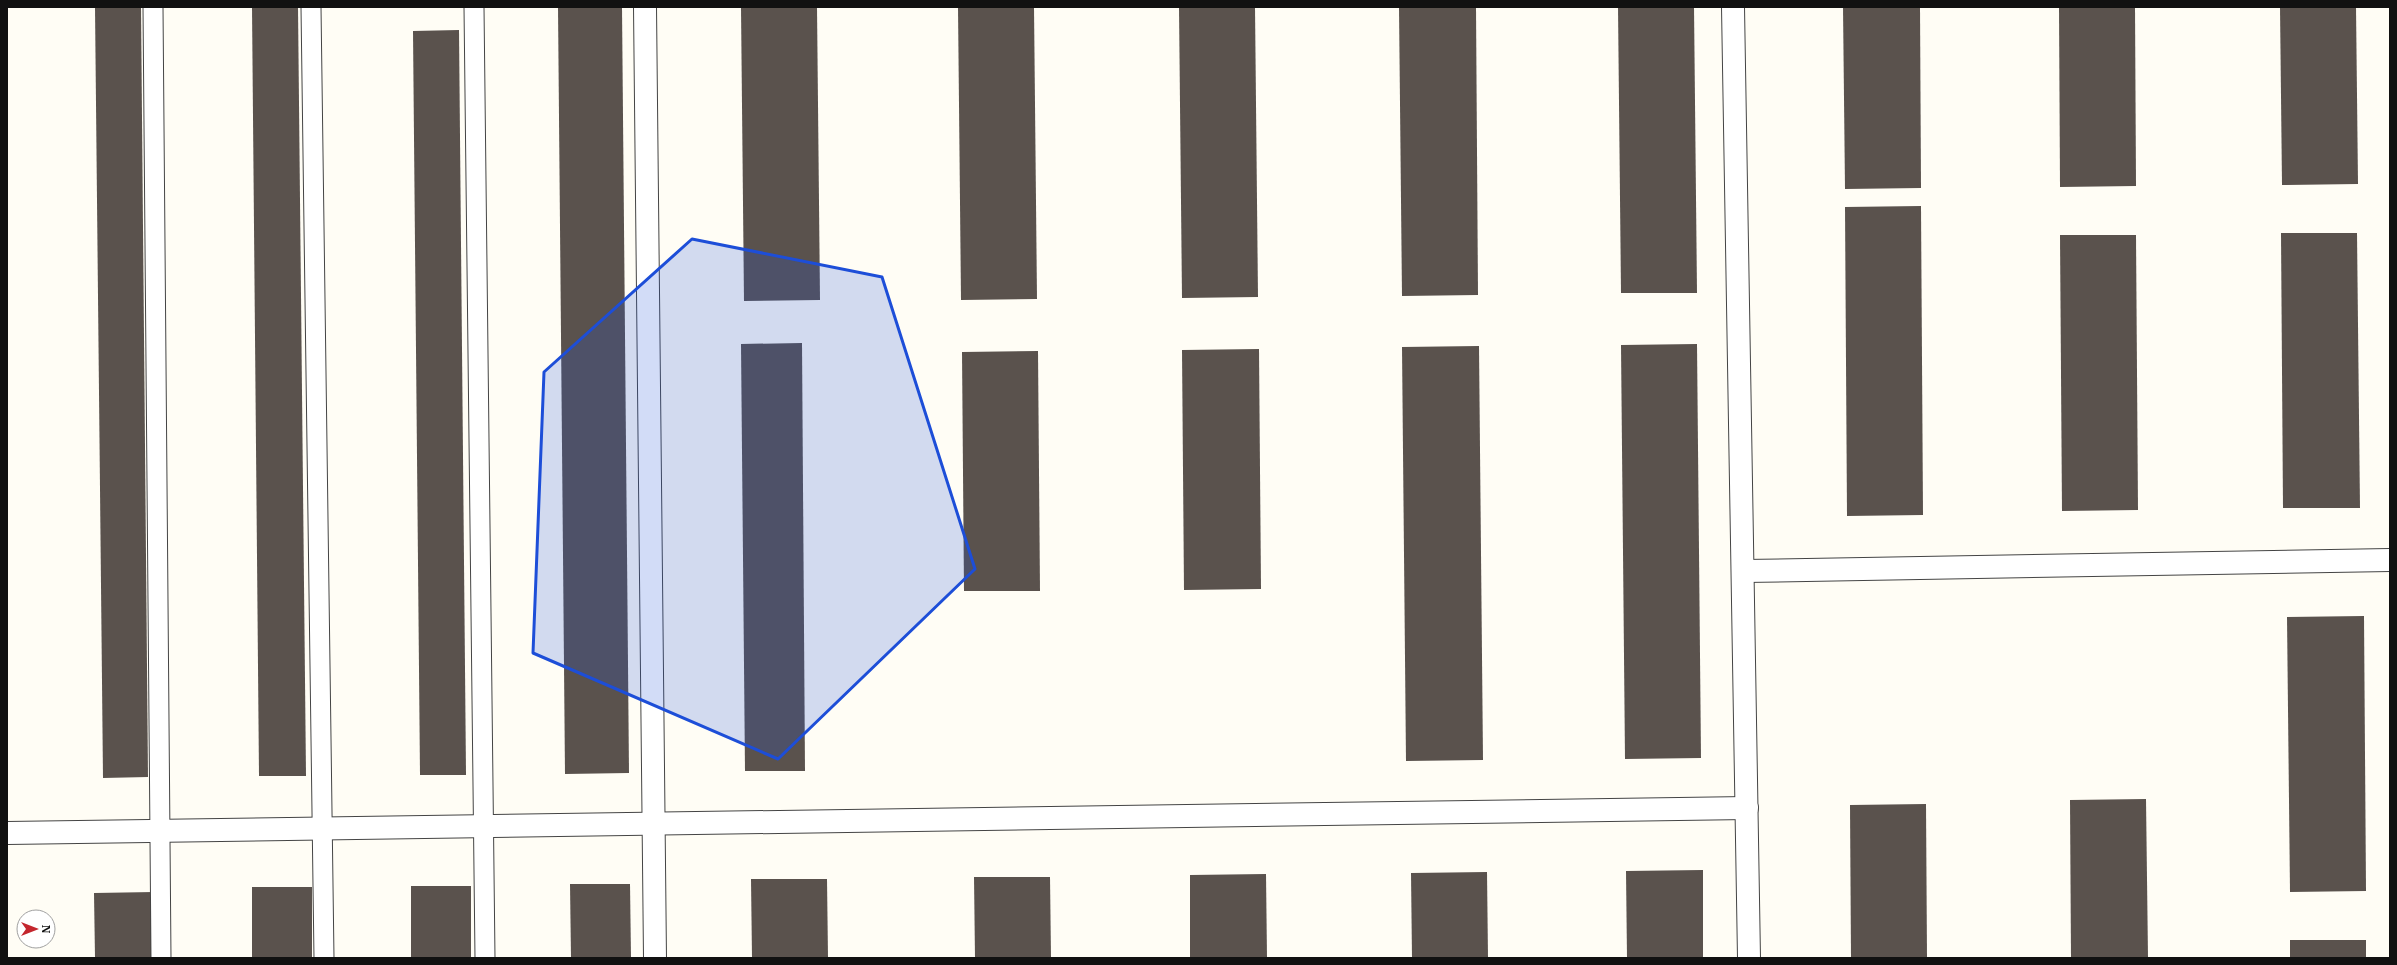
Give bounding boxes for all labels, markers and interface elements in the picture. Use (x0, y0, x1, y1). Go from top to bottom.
north arrow (16, 909, 56, 949)
text: N (39, 925, 53, 934)

